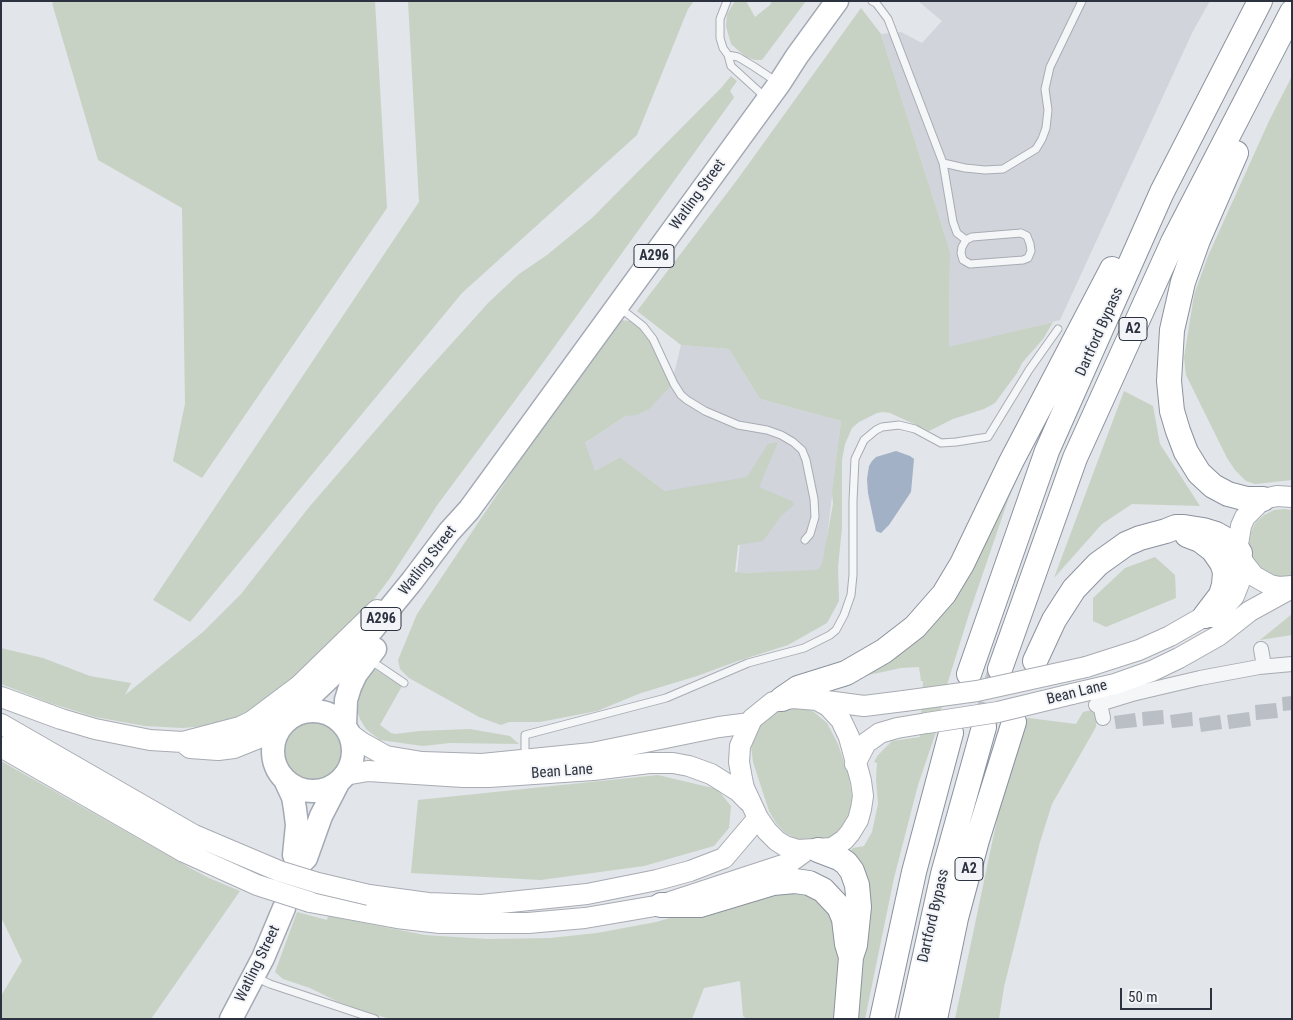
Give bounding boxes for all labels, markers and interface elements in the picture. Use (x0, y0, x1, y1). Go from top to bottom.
street label: Watling Street (666, 156, 730, 234)
road number: A296 (634, 245, 674, 268)
street label: Dartford Bypass (1072, 285, 1128, 379)
road number: A2 (1119, 318, 1147, 340)
street label: Watling Street (395, 523, 461, 599)
road number: A296 (361, 608, 401, 630)
street label: Bean Lane (1045, 677, 1109, 709)
street label: Bean Lane (531, 761, 593, 783)
road number: A2 (955, 858, 983, 881)
street label: Dartford Bypass (914, 867, 954, 965)
street label: Watling Street (232, 923, 284, 1005)
scale bar (1123, 978, 1216, 1010)
text: 50 m (1128, 988, 1158, 1006)

